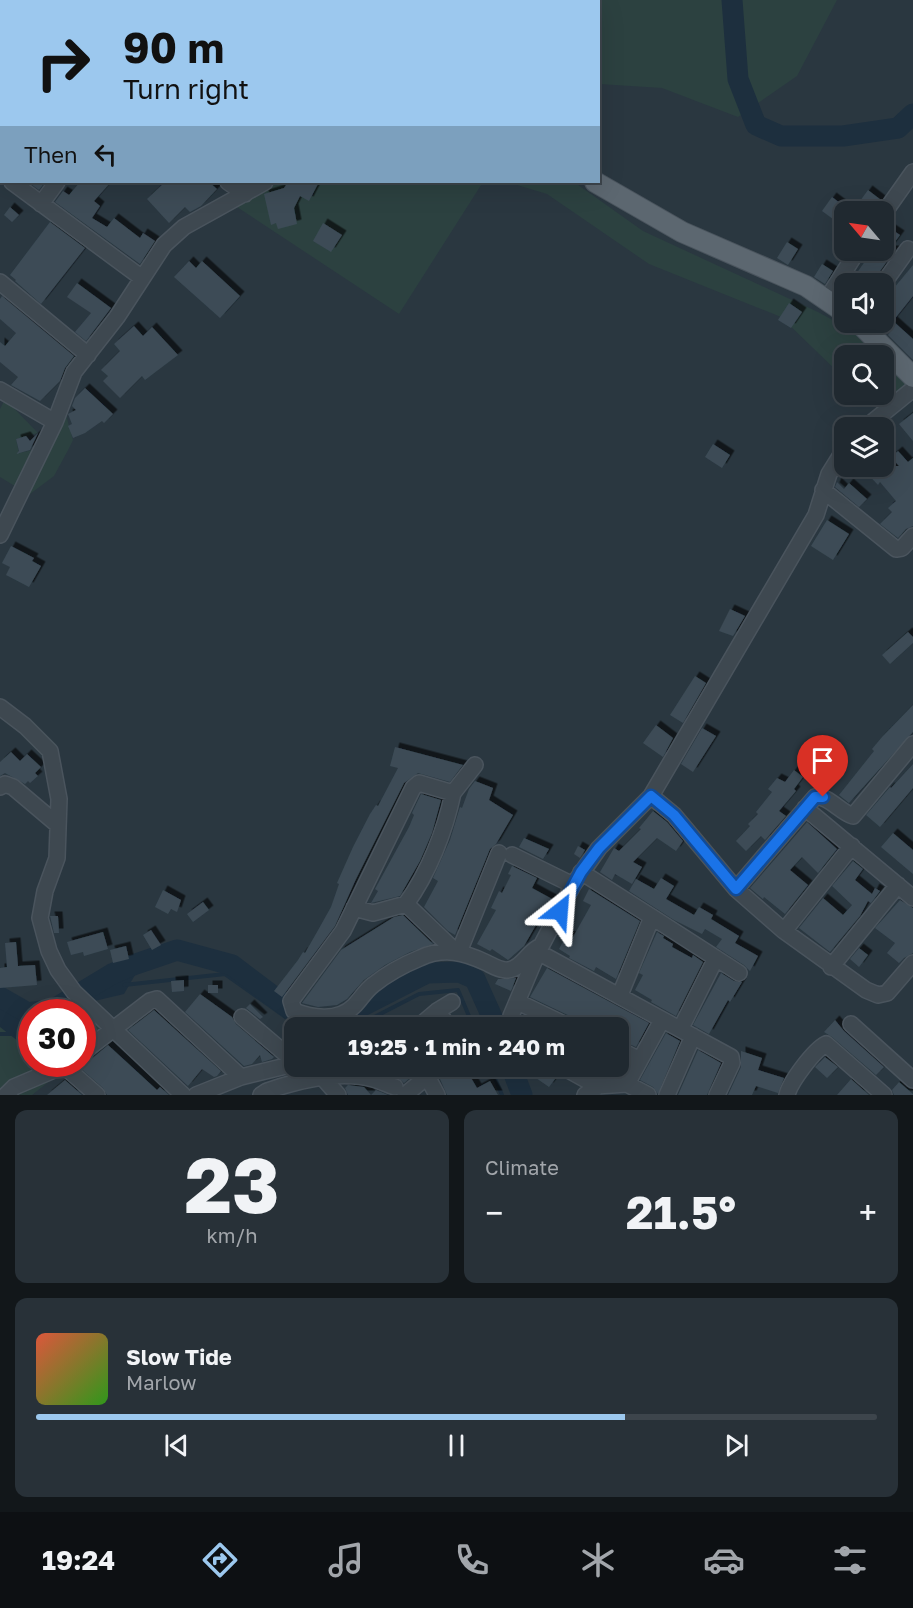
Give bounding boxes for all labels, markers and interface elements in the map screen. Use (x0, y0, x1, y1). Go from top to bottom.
text: 90 m (123, 22, 224, 72)
icon: right (24, 24, 102, 102)
text: Turn right (123, 73, 249, 105)
icon: left (89, 138, 122, 171)
text: Then (24, 141, 77, 168)
north arrow (834, 201, 894, 261)
map controls (834, 201, 894, 477)
button: sound (834, 273, 894, 333)
button: search (834, 345, 894, 405)
button: layers (834, 417, 894, 477)
pin (797, 735, 848, 797)
icon: arrive (806, 744, 839, 777)
position arrow (528, 879, 592, 943)
speed limit sign: 30 (18, 999, 96, 1077)
text: 19:25 · 1 min · 240 m (348, 1033, 565, 1060)
text: 23 (184, 1137, 280, 1230)
text: Climate (485, 1155, 559, 1179)
text: 21.5° (626, 1185, 736, 1239)
text: − (485, 1193, 503, 1232)
text: + (859, 1193, 877, 1232)
text: km/h (207, 1223, 257, 1247)
text: Slow Tide (126, 1343, 232, 1370)
text: Marlow (126, 1370, 197, 1394)
icon: previous (160, 1429, 193, 1462)
icon: pause (440, 1429, 473, 1462)
icon: next (720, 1429, 753, 1462)
icon: directions (199, 1539, 241, 1581)
icon: music (325, 1539, 367, 1581)
icon: phone (451, 1539, 493, 1581)
icon: climate (577, 1539, 619, 1581)
icon: car (703, 1539, 745, 1581)
icon: filters (829, 1539, 871, 1581)
text: 19:24 (42, 1544, 115, 1576)

